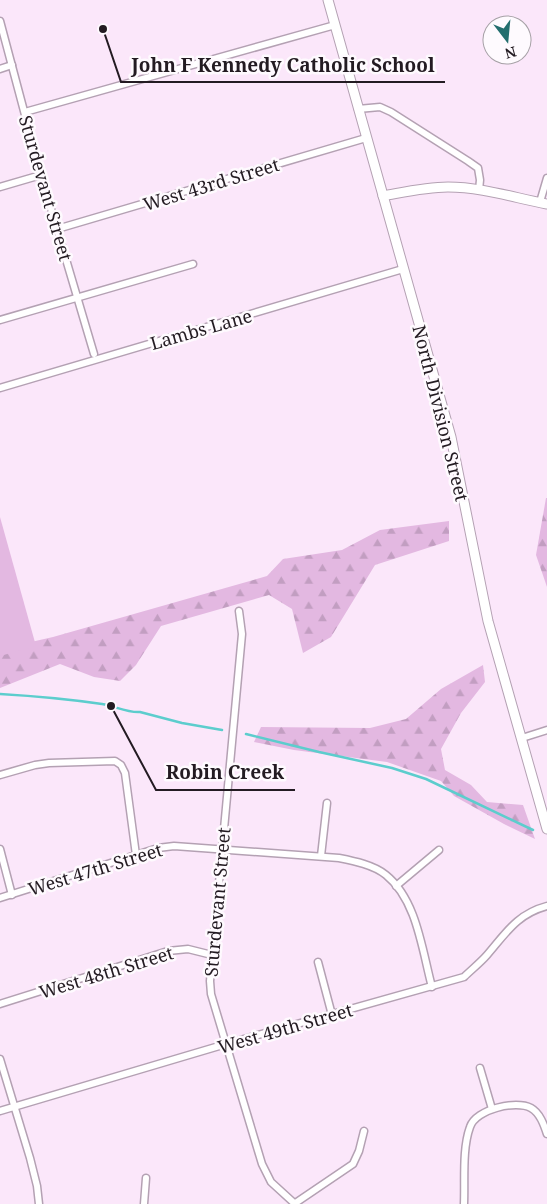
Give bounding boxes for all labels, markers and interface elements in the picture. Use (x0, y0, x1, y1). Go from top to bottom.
north arrow (482, 15, 532, 65)
text: N (503, 42, 519, 64)
callout: John F Kennedy Catholic School (121, 48, 445, 82)
text: John F Kennedy Catholic School (130, 52, 435, 78)
street label: Sturdevant Street (14, 113, 78, 263)
street label: West 43rd Street (140, 152, 282, 216)
street label: Lambs Lane (147, 303, 255, 355)
street label: North Division Street (407, 322, 475, 504)
callout: Robin Creek (156, 756, 295, 790)
text: Robin Creek (166, 759, 285, 785)
street label: Sturdevant Street (199, 826, 235, 978)
street label: West 47th Street (25, 837, 165, 901)
street label: West 48th Street (36, 940, 176, 1004)
street label: West 49th Street (215, 997, 355, 1059)

